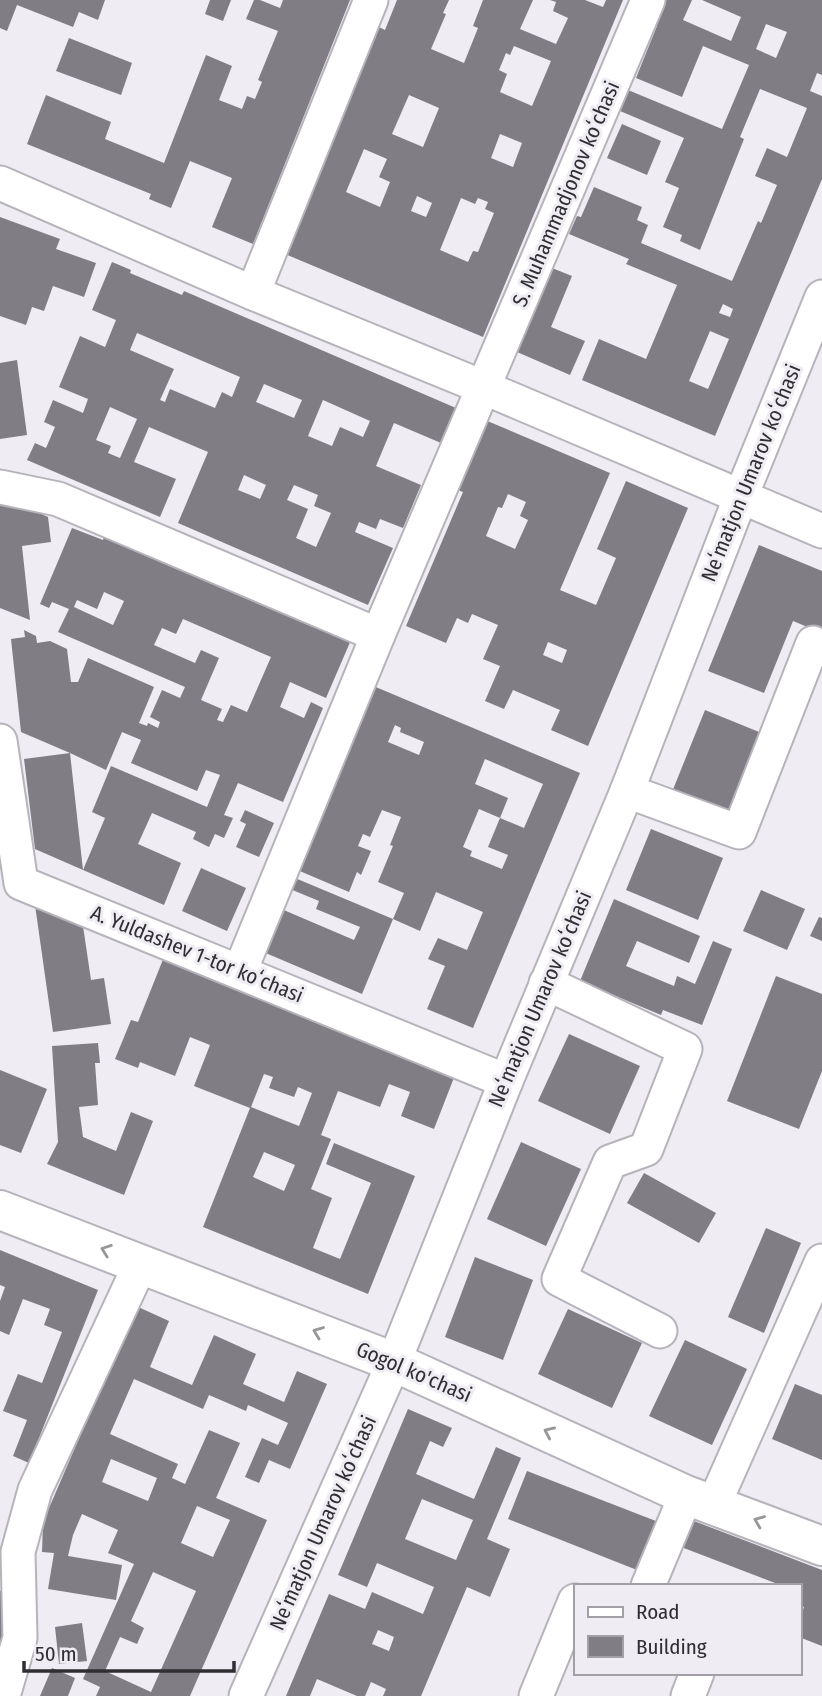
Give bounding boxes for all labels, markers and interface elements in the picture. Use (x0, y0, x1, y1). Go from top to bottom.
street label: S. Muhammadjonov koʻchasi (507, 77, 625, 311)
street label: Neʻmatjon Umarov koʻchasi (695, 360, 807, 586)
street label: Neʻmatjon Umarov koʻchasi (483, 887, 597, 1111)
street label: A. Yuldashev 1-tor koʻchasi (87, 899, 307, 1009)
one-way arrow (101, 1244, 113, 1258)
one-way arrow (313, 1327, 325, 1341)
street label: Gogol ko'chasi (352, 1336, 476, 1408)
street label: Neʻmatjon Umarov koʻchasi (264, 1412, 382, 1634)
one-way arrow (544, 1426, 556, 1440)
one-way arrow (753, 1516, 765, 1530)
legend (574, 1584, 801, 1675)
text: Road (636, 1599, 680, 1625)
scale bar (24, 1630, 234, 1674)
text: Building (636, 1634, 707, 1660)
text: 50 m (35, 1641, 77, 1667)

